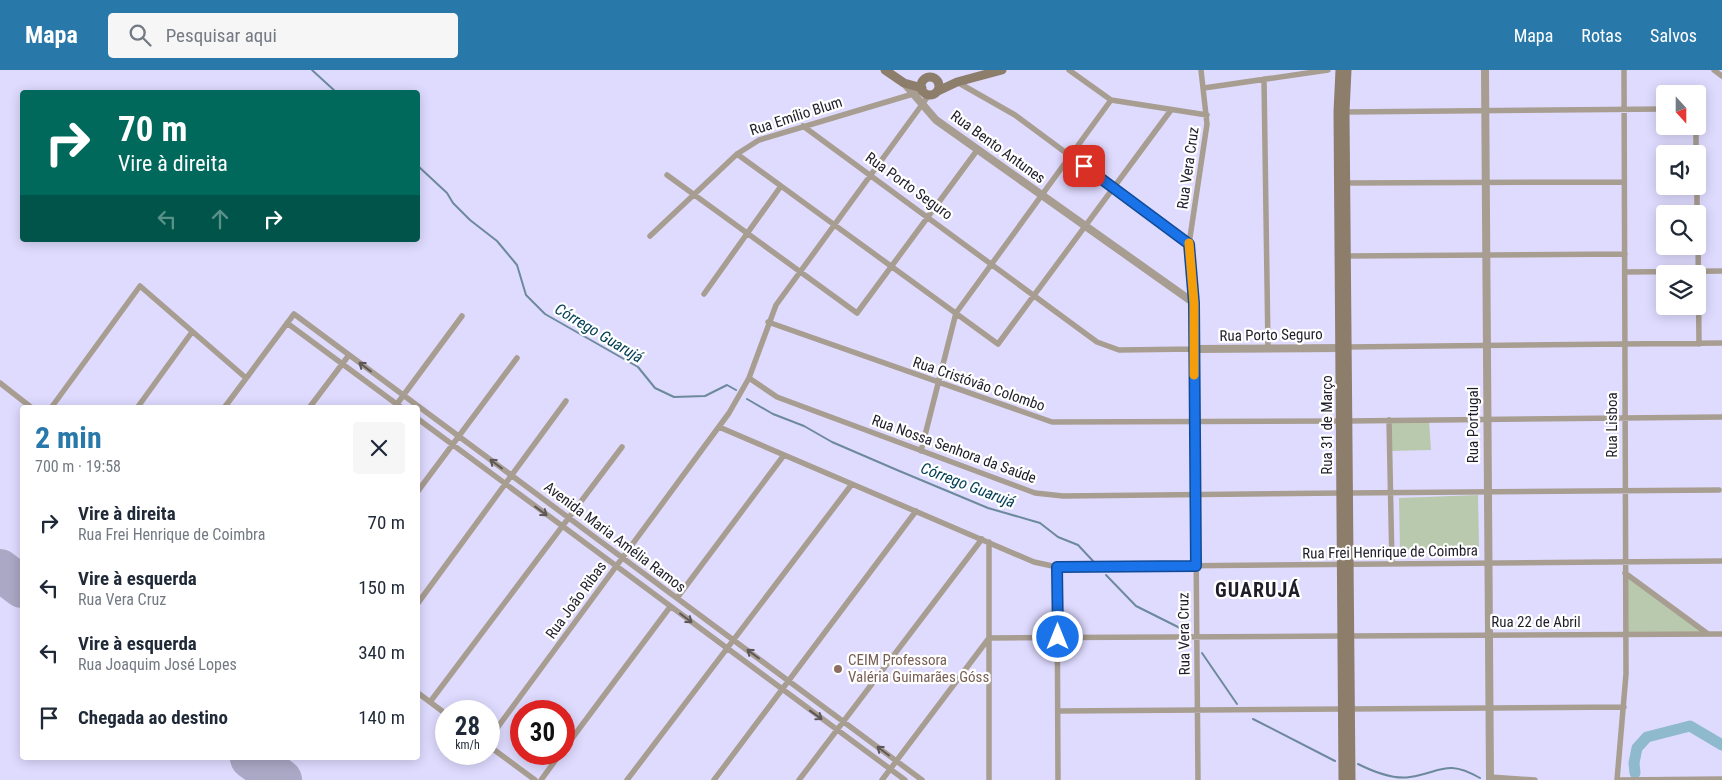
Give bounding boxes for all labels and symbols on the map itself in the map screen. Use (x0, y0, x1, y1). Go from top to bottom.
north arrow (1656, 85, 1706, 135)
street label: Rua Emílio Blum (747, 93, 845, 139)
street label: Rua Bento Antunes (947, 107, 1049, 187)
street label: Rua Vera Cruz (1173, 126, 1203, 210)
pin (1063, 145, 1105, 187)
street label: Rua Porto Seguro (862, 148, 956, 224)
water label: Córrego Guarujá (551, 299, 647, 367)
street label: Rua Porto Seguro (1219, 325, 1323, 345)
street label: Rua Cristóvão Colombo (911, 353, 1047, 415)
one-way arrow (358, 362, 372, 372)
street label: Rua 31 de Março (1318, 375, 1336, 475)
street label: Rua Portugal (1464, 387, 1482, 463)
street label: Rua Lisboa (1603, 392, 1621, 458)
street label: Rua Nossa Senhora da Saúde (869, 411, 1039, 487)
one-way arrow (490, 458, 503, 469)
water label: Córrego Guarujá (918, 458, 1018, 512)
street label: Avenida Maria Amélia Ramos (541, 478, 690, 596)
one-way arrow (534, 505, 547, 516)
street label: Rua Frei Henrique de Coimbra (1302, 541, 1478, 563)
street label: Rua João Ribas (542, 558, 610, 642)
district label: GUARUJÁ (1215, 578, 1301, 602)
street label: Rua Vera Cruz (1174, 592, 1194, 676)
position arrow (1031, 610, 1083, 662)
one-way arrow (679, 613, 693, 623)
street label: Rua 22 de Abril (1491, 613, 1581, 631)
one-way arrow (746, 649, 760, 659)
place label: CEIM Professora Valéria Guimarães Góss (848, 651, 989, 686)
marker: CEIM Professora Valéria Guimarães Góss (832, 663, 844, 675)
speed limit sign: 30 (510, 700, 575, 765)
one-way arrow (809, 709, 822, 720)
one-way arrow (876, 746, 890, 756)

